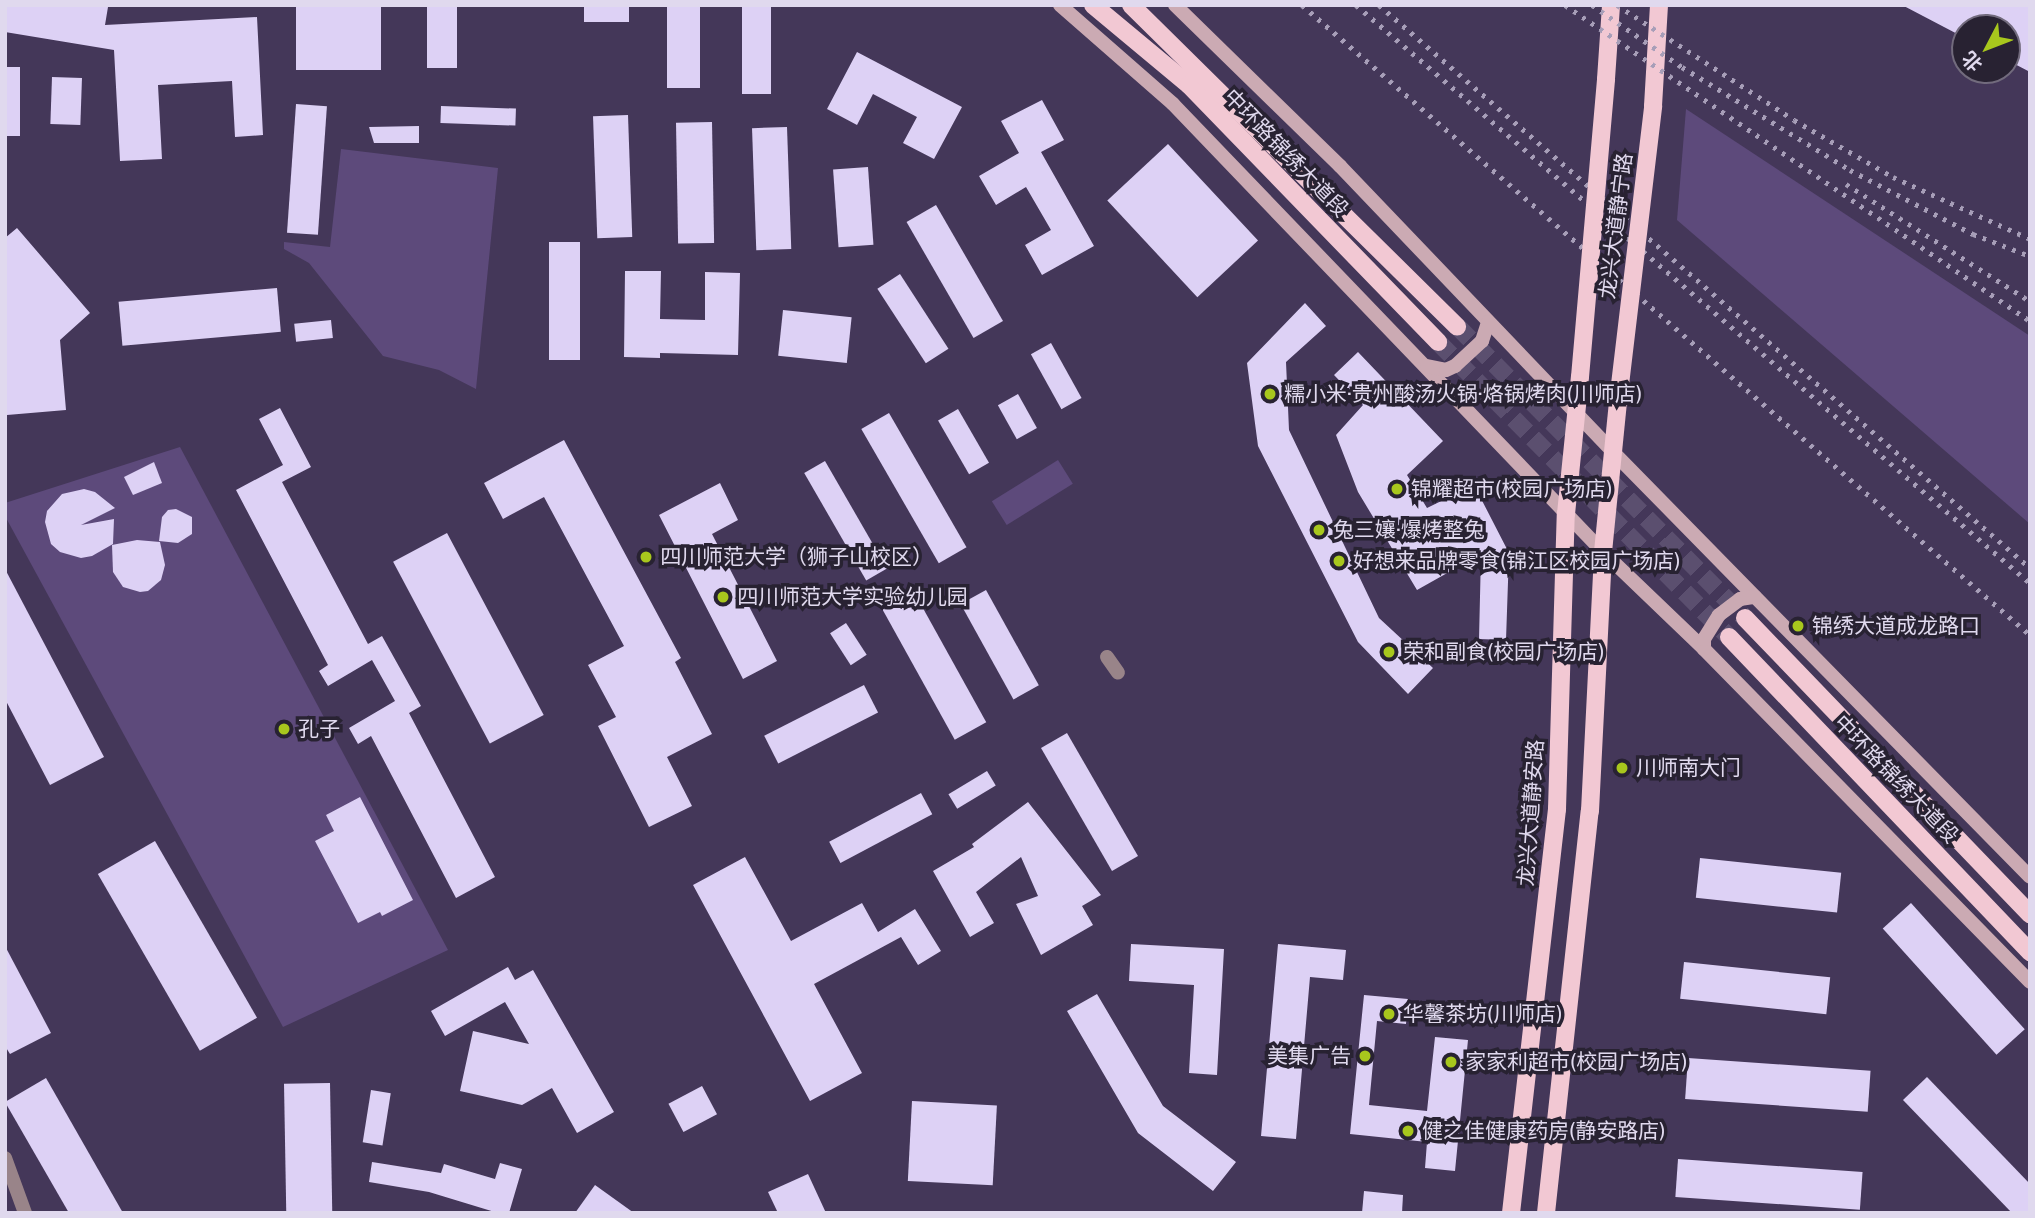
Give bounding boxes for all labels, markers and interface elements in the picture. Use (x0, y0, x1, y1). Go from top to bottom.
north arrow (1951, 14, 2021, 84)
text: 北 (1957, 47, 1986, 76)
street label: 中环路锦绣大道段 (1219, 84, 1353, 222)
street label: 龙兴大道静宁路 (1595, 152, 1637, 300)
place label: 糯小米·贵州酸汤火锅·烙锅烤肉(川师店) (1284, 381, 1642, 407)
marker: 糯小米·贵州酸汤火锅·烙锅烤肉(川师店) (1262, 386, 1278, 402)
place label: 锦耀超市(校园广场店) (1411, 476, 1613, 502)
marker: 锦耀超市(校园广场店) (1389, 481, 1405, 497)
place label: 兔三孃·爆烤整兔 (1333, 517, 1485, 543)
marker: 兔三孃·爆烤整兔 (1311, 522, 1327, 538)
place label: 四川师范大学（狮子山校区） (660, 544, 933, 570)
place label: 好想来品牌零食(锦江区校园广场店) (1353, 548, 1681, 574)
marker: 四川师范大学（狮子山校区） (638, 549, 654, 565)
marker: 好想来品牌零食(锦江区校园广场店) (1331, 553, 1347, 569)
place label: 四川师范大学实验幼儿园 (737, 584, 968, 610)
marker: 四川师范大学实验幼儿园 (715, 589, 731, 605)
place label: 锦绣大道成龙路口 (1812, 613, 1980, 639)
marker: 锦绣大道成龙路口 (1790, 618, 1806, 634)
place label: 荣和副食(校园广场店) (1403, 639, 1605, 665)
marker: 荣和副食(校园广场店) (1381, 644, 1397, 660)
street label: 中环路锦绣大道段 (1829, 710, 1963, 848)
place label: 孔子 (298, 716, 340, 742)
marker: 孔子 (276, 721, 292, 737)
street label: 龙兴大道静安路 (1513, 739, 1549, 887)
place label: 川师南大门 (1636, 755, 1741, 781)
marker: 川师南大门 (1614, 760, 1630, 776)
place label: 华馨茶坊(川师店) (1403, 1001, 1563, 1027)
marker: 华馨茶坊(川师店) (1381, 1006, 1397, 1022)
place label: 美集广告 (1267, 1043, 1351, 1069)
marker: 美集广告 (1357, 1048, 1373, 1064)
place label: 家家利超市(校园广场店) (1465, 1049, 1688, 1075)
marker: 家家利超市(校园广场店) (1443, 1054, 1459, 1070)
place label: 健之佳健康药房(静安路店) (1422, 1118, 1666, 1144)
marker: 健之佳健康药房(静安路店) (1400, 1123, 1416, 1139)

